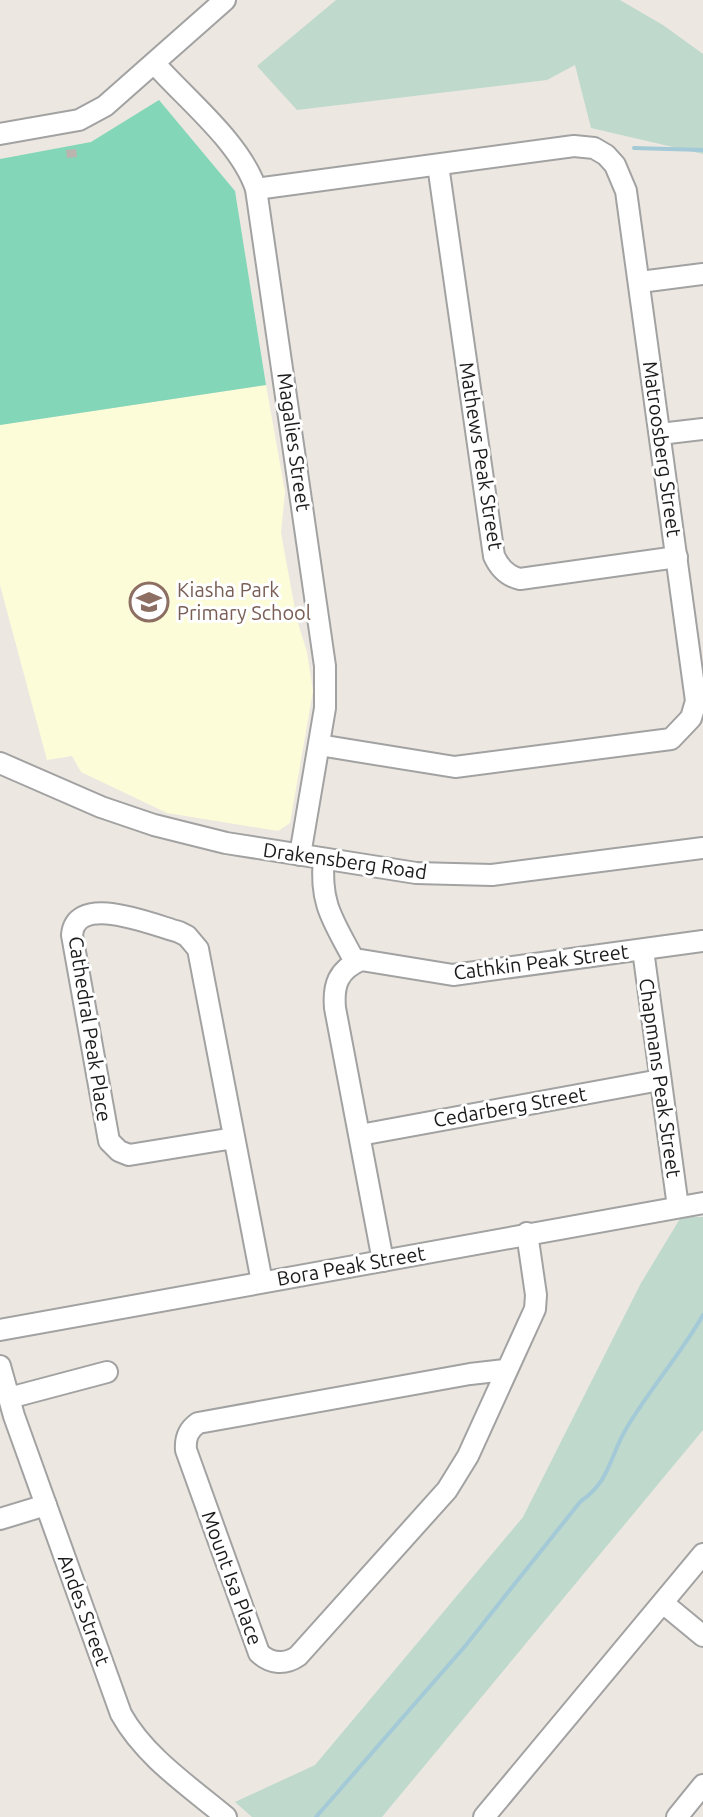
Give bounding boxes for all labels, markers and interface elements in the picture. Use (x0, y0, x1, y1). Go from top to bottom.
street label: Matroosberg Street (639, 359, 686, 538)
street label: Mathews Peak Street (455, 360, 508, 552)
street label: Magalies Street (273, 371, 316, 513)
place label: Kiasha Park Primary School (177, 578, 311, 624)
school or university icon: Kiasha Park Primary School (128, 581, 170, 623)
street label: Drakensberg Road (262, 838, 429, 883)
street label: Cathedral Peak Place (64, 934, 117, 1123)
street label: Cathkin Peak Street (452, 939, 630, 984)
street label: Chapmans Peak Street (635, 977, 686, 1179)
street label: Cedarberg Street (432, 1082, 588, 1131)
street label: Bora Peak Street (275, 1241, 427, 1290)
street label: Mount Isa Place (198, 1508, 267, 1648)
street label: Andes Street (54, 1551, 115, 1669)

